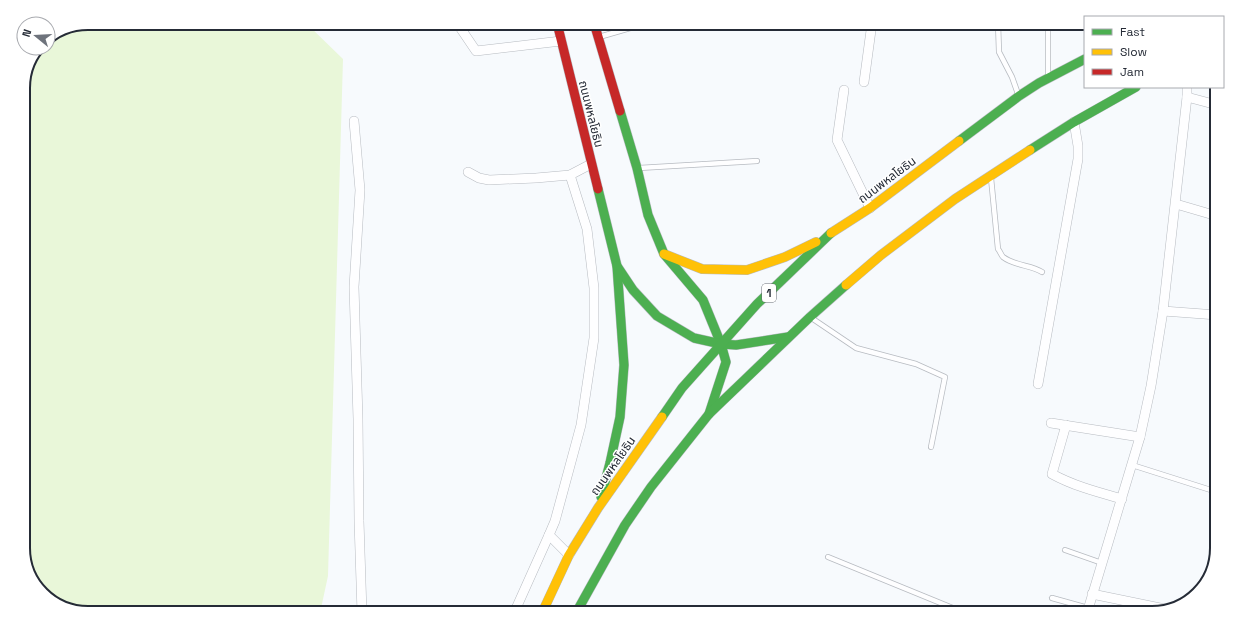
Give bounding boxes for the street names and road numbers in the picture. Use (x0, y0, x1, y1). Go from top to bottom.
street label: ถนนพหลโยธิน (575, 79, 607, 149)
street label: ถนนพหลโยธิน (855, 153, 919, 207)
road number: 1 (762, 284, 776, 302)
street label: ถนนพหลโยธิน (587, 433, 639, 499)

